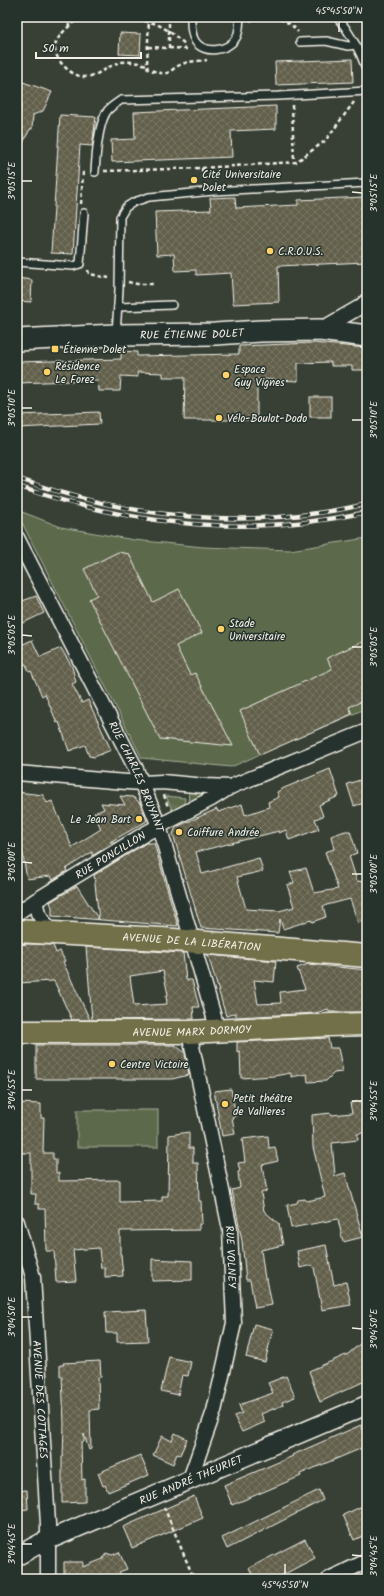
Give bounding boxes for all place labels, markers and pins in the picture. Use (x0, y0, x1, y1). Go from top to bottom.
place label: Cité Universitaire Dolet (202, 166, 281, 197)
marker: Cité Universitaire Dolet (189, 175, 199, 185)
place label: C.R.O.U.S. (278, 243, 323, 261)
marker: C.R.O.U.S. (265, 246, 275, 256)
place label: Étienne Dolet (63, 341, 127, 359)
marker: Étienne Dolet (50, 344, 60, 354)
place label: Résidence Le Forez (55, 358, 100, 389)
place label: Espace Guy Vignes (234, 361, 285, 392)
marker: Résidence Le Forez (42, 367, 52, 377)
marker: Espace Guy Vignes (221, 370, 231, 380)
place label: Vélo-Boulot-Dodo (227, 410, 307, 428)
marker: Vélo-Boulot-Dodo (214, 413, 224, 423)
place label: Stade Universitaire (229, 615, 285, 646)
marker: Stade Universitaire (216, 624, 226, 634)
place label: Le Jean Bart (70, 811, 132, 829)
marker: Le Jean Bart (134, 814, 144, 824)
place label: Coiffure Andrée (187, 824, 259, 842)
marker: Coiffure Andrée (174, 827, 184, 837)
place label: Centre Victoire (120, 1056, 189, 1074)
marker: Centre Victoire (107, 1059, 117, 1069)
place label: Petit théâtre de Vallieres (233, 1090, 293, 1121)
marker: Petit théâtre de Vallieres (220, 1099, 230, 1109)

